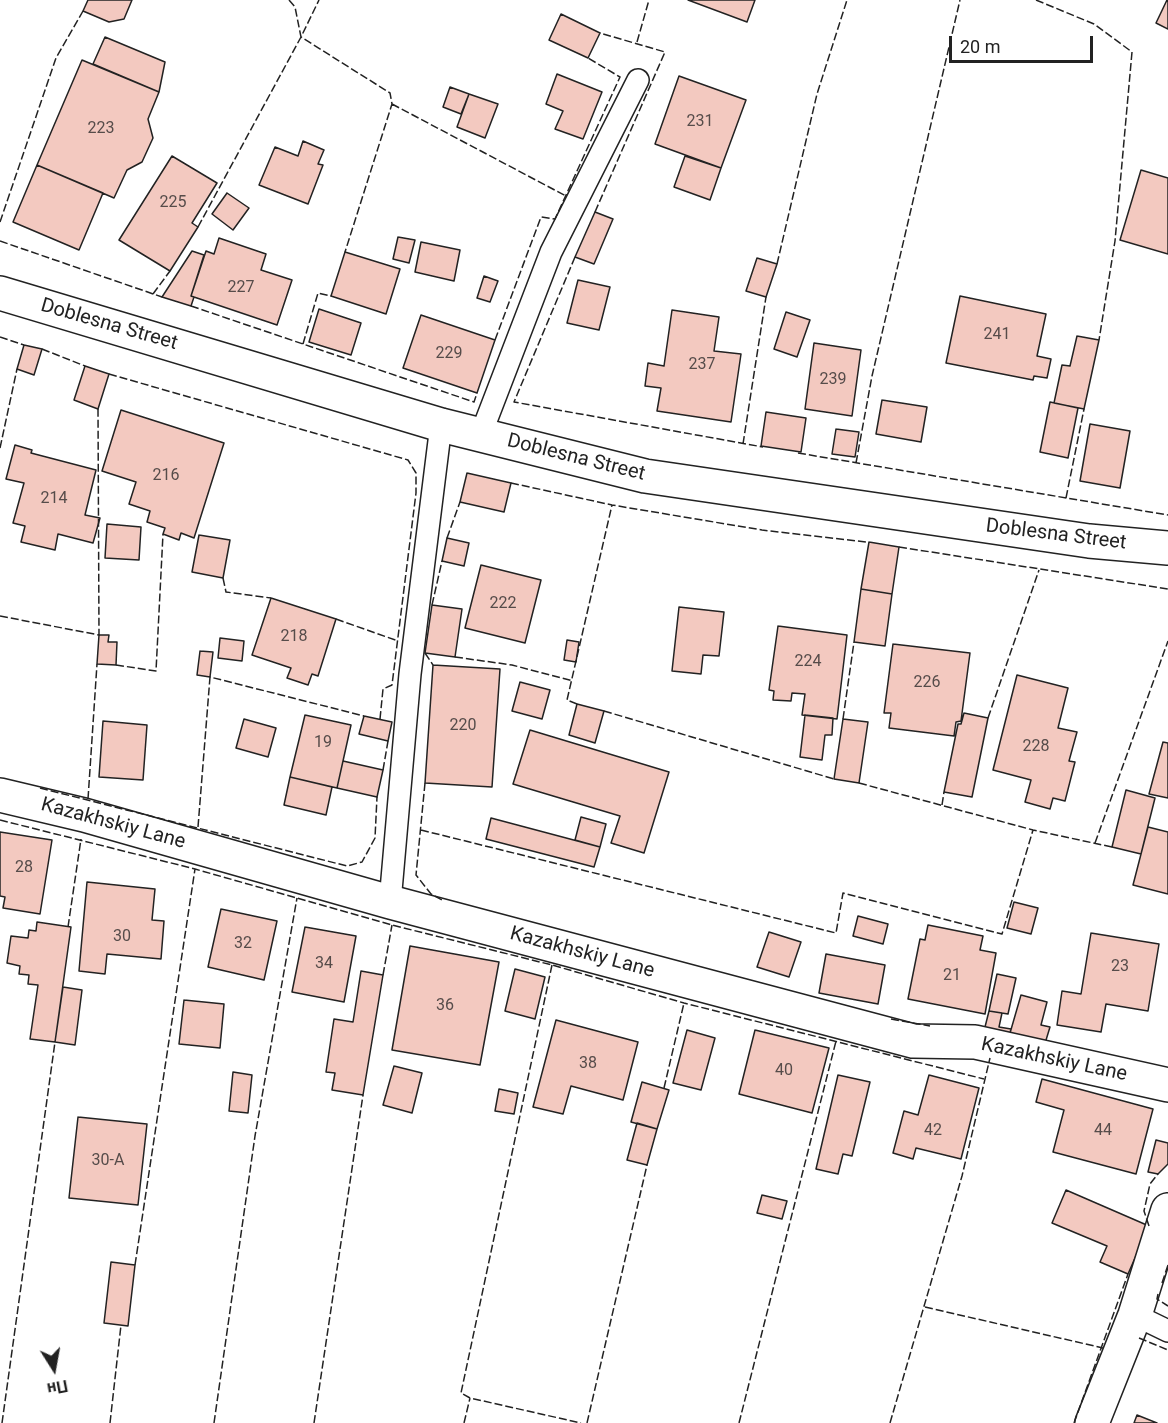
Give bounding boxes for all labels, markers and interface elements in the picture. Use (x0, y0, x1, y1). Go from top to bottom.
scale bar (952, 24, 1096, 62)
text: 20 m (960, 36, 1000, 57)
house number: 231 (687, 112, 713, 132)
house number: 223 (88, 119, 114, 139)
house number: 225 (160, 193, 186, 213)
house number: 227 (228, 278, 254, 298)
street label: Doblesna Street (38, 294, 180, 356)
house number: 241 (984, 325, 1010, 345)
house number: 229 (436, 344, 462, 364)
house number: 237 (689, 355, 715, 375)
house number: 239 (820, 370, 846, 390)
street label: Doblesna Street (505, 429, 647, 487)
house number: 216 (153, 466, 179, 486)
house number: 214 (41, 489, 67, 509)
street label: Doblesna Street (984, 514, 1128, 556)
house number: 222 (490, 594, 516, 614)
house number: 218 (281, 627, 307, 647)
house number: 224 (795, 652, 821, 672)
house number: 226 (914, 673, 940, 693)
house number: 220 (450, 716, 476, 736)
house number: 19 (314, 733, 332, 753)
house number: 228 (1023, 737, 1049, 757)
street label: Kazakhskiy Lane (38, 793, 188, 855)
house number: 28 (15, 858, 33, 878)
street label: Kazakhskiy Lane (507, 922, 657, 984)
house number: 30 (113, 927, 131, 947)
house number: 32 (234, 934, 252, 954)
house number: 34 (315, 954, 333, 974)
house number: 23 (1111, 957, 1129, 977)
house number: 21 (943, 966, 961, 986)
house number: 36 (436, 996, 454, 1016)
street label: Kazakhskiy Lane (979, 1033, 1129, 1087)
house number: 38 (579, 1054, 597, 1074)
house number: 40 (775, 1061, 793, 1081)
house number: 42 (924, 1121, 942, 1141)
house number: 44 (1094, 1121, 1112, 1141)
house number: 30-А (92, 1151, 124, 1171)
north arrow (24, 1339, 84, 1399)
text: Пн (46, 1376, 69, 1398)

